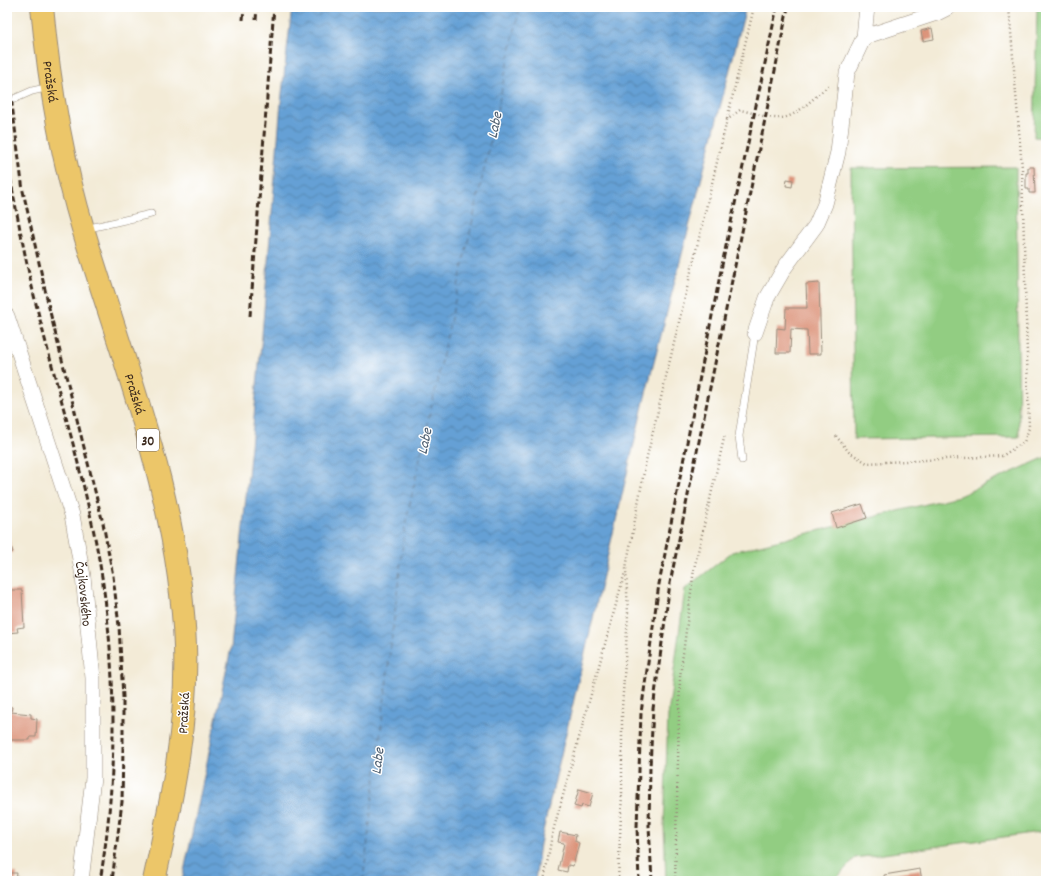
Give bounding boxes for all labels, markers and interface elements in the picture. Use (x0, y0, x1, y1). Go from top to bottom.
street label: Pražská (36, 60, 62, 104)
water label: Labe (482, 109, 510, 141)
street label: Pražská (118, 371, 149, 417)
water label: Labe (412, 425, 440, 457)
road number: 30 (137, 429, 159, 451)
street label: Čajkovského (69, 560, 96, 627)
street label: Pražská (174, 692, 196, 734)
water label: Labe (366, 745, 392, 776)

